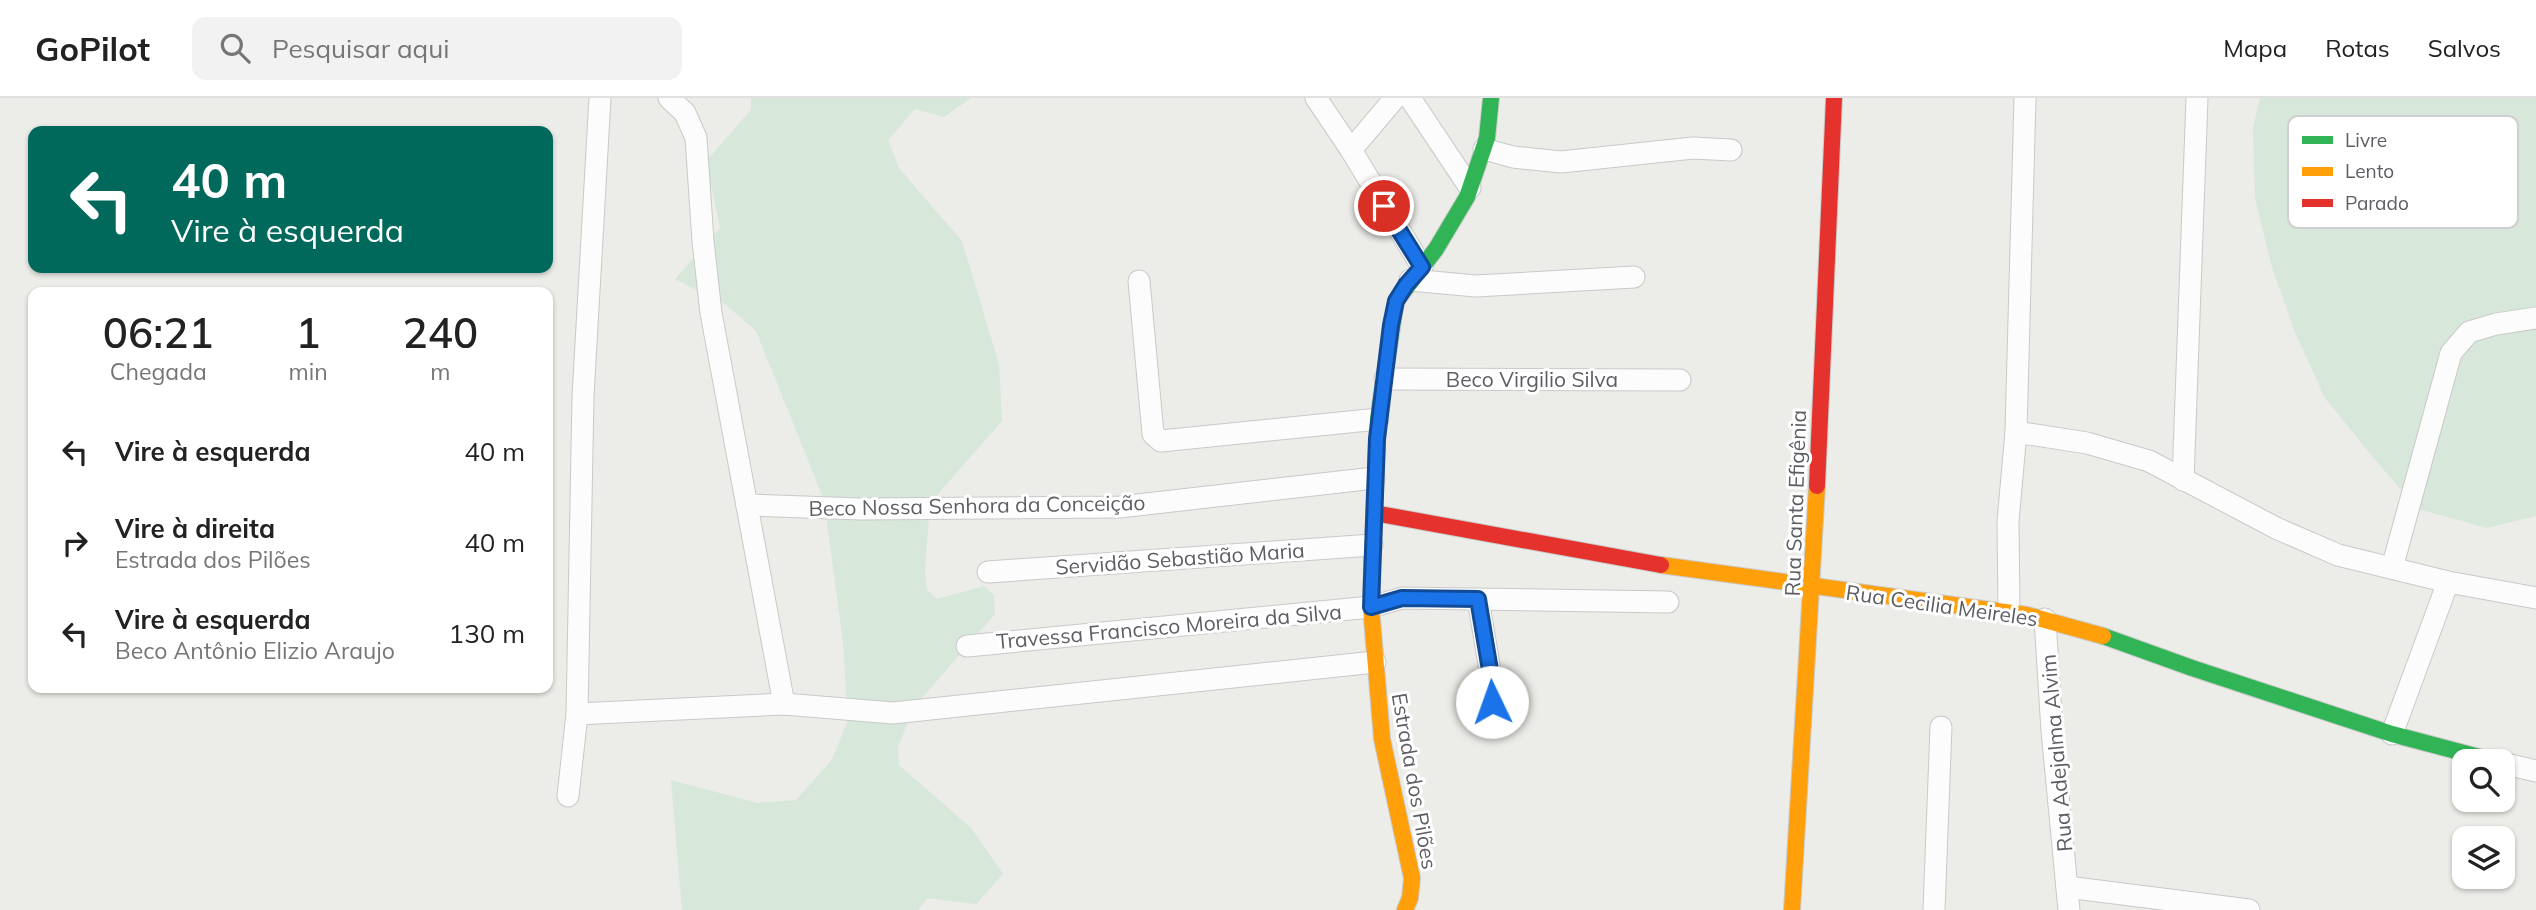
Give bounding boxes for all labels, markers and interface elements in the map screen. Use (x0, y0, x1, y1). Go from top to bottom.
search box (192, 17, 682, 80)
text: GoPilot (35, 28, 150, 69)
icon: search (216, 29, 254, 67)
text: Pesquisar aqui (272, 32, 449, 65)
text: Mapa (2223, 33, 2287, 63)
text: Rotas (2325, 33, 2390, 63)
text: Salvos (2428, 33, 2501, 63)
legend (2288, 116, 2518, 228)
text: Livre (2345, 128, 2387, 152)
text: 40 m (171, 149, 287, 210)
icon: left (56, 154, 147, 245)
text: Lento (2345, 159, 2394, 183)
pin (1354, 176, 1414, 236)
icon: arrive (1365, 187, 1403, 225)
text: Parado (2345, 191, 2409, 215)
text: Vire à esquerda (171, 210, 404, 250)
text: 06:21 (103, 306, 214, 359)
text: 1 (295, 306, 321, 359)
text: 240 (403, 306, 478, 359)
text: Chegada (110, 357, 207, 386)
text: min (288, 357, 328, 386)
text: m (430, 357, 450, 386)
street label: Beco Virgilio Silva (1446, 366, 1618, 392)
street label: Rua Santa Efigênia (1779, 409, 1811, 597)
icon: left (56, 433, 94, 471)
text: Vire à esquerda (115, 435, 311, 468)
text: 40 m (464, 435, 525, 468)
street label: Beco Nossa Senhora da Conceição (808, 489, 1146, 521)
text: Vire à direita (115, 512, 275, 545)
icon: right (56, 524, 94, 562)
text: 40 m (464, 526, 525, 559)
street label: Servidão Sebastião Maria (1054, 536, 1306, 580)
text: Estrada dos Pilões (115, 545, 311, 574)
street label: Rua Cecilia Meireles (1844, 579, 2040, 631)
street label: Travessa Francisco Moreira da Silva (995, 598, 1343, 654)
text: Vire à esquerda (115, 603, 311, 636)
icon: left (56, 615, 94, 653)
text: 130 m (449, 617, 525, 650)
text: Beco Antônio Elizio Araujo (115, 636, 395, 665)
street label: Rua Adejalma Alvim (2034, 653, 2078, 853)
position arrow (1455, 665, 1529, 739)
street label: Estrada dos Pilões (1387, 691, 1443, 871)
map controls (2452, 749, 2515, 889)
button: search (2452, 749, 2515, 812)
button: layers (2452, 826, 2515, 889)

